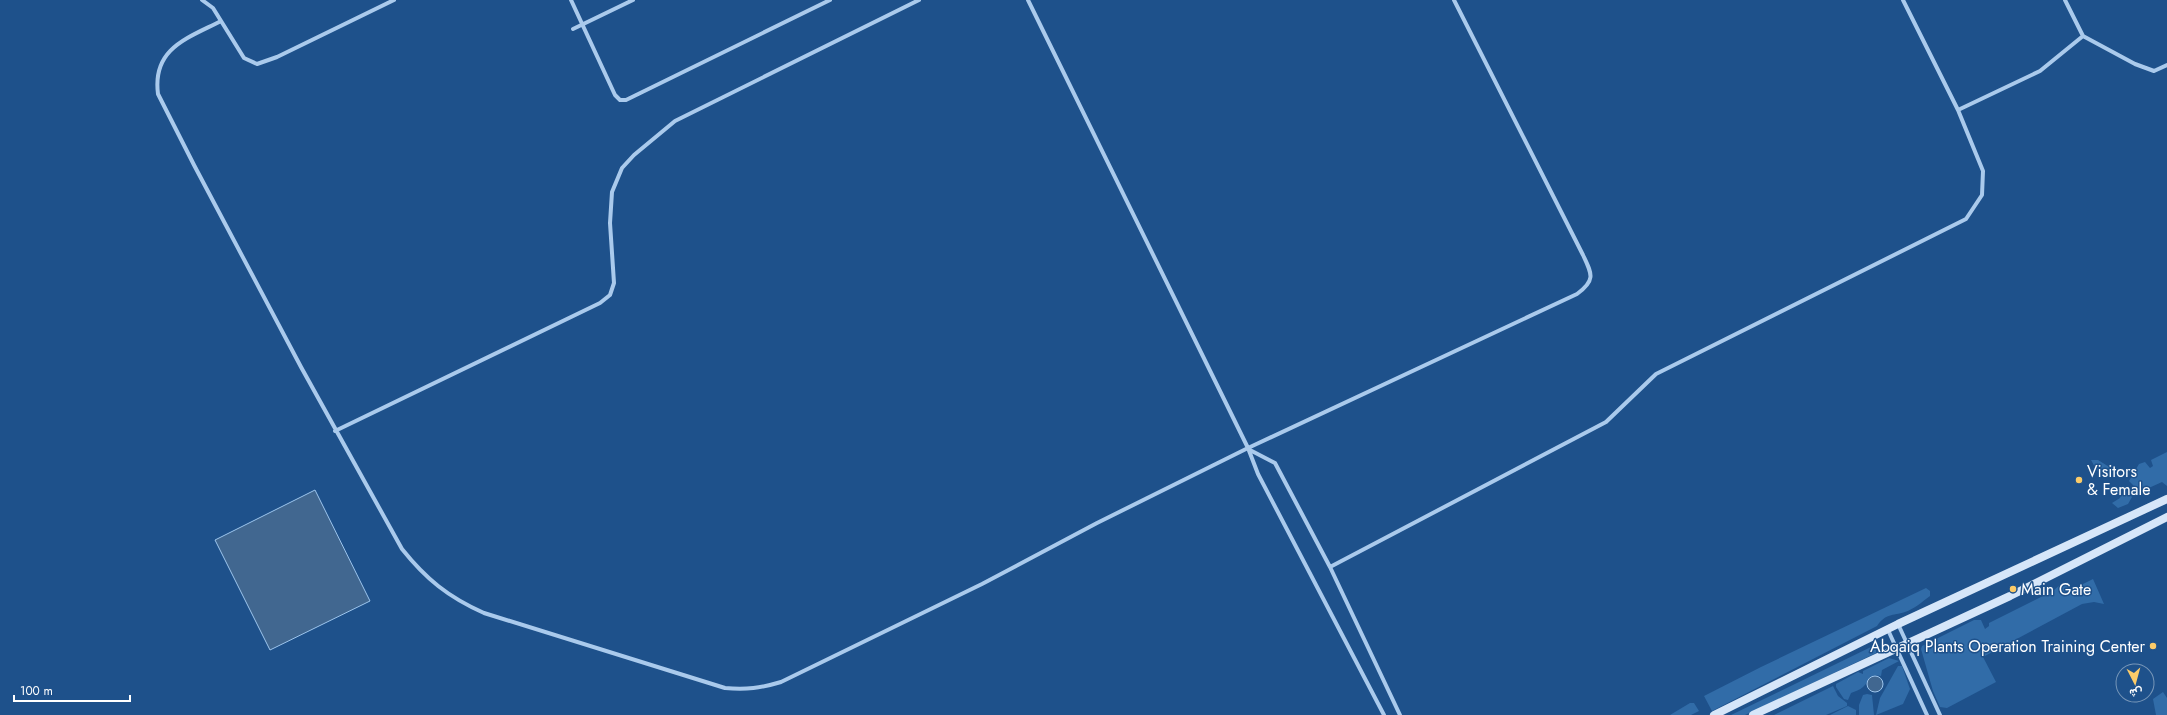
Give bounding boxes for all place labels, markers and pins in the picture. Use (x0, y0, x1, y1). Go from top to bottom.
place label: Visitors & Female (2087, 460, 2150, 501)
marker: Visitors & Female (2074, 475, 2084, 485)
place label: Main Gate (2021, 578, 2091, 601)
marker: Main Gate (2008, 584, 2018, 594)
place label: Abqaiq Plants Operation Training Center (1870, 635, 2146, 658)
marker: Abqaiq Plants Operation Training Center (2148, 641, 2158, 651)

